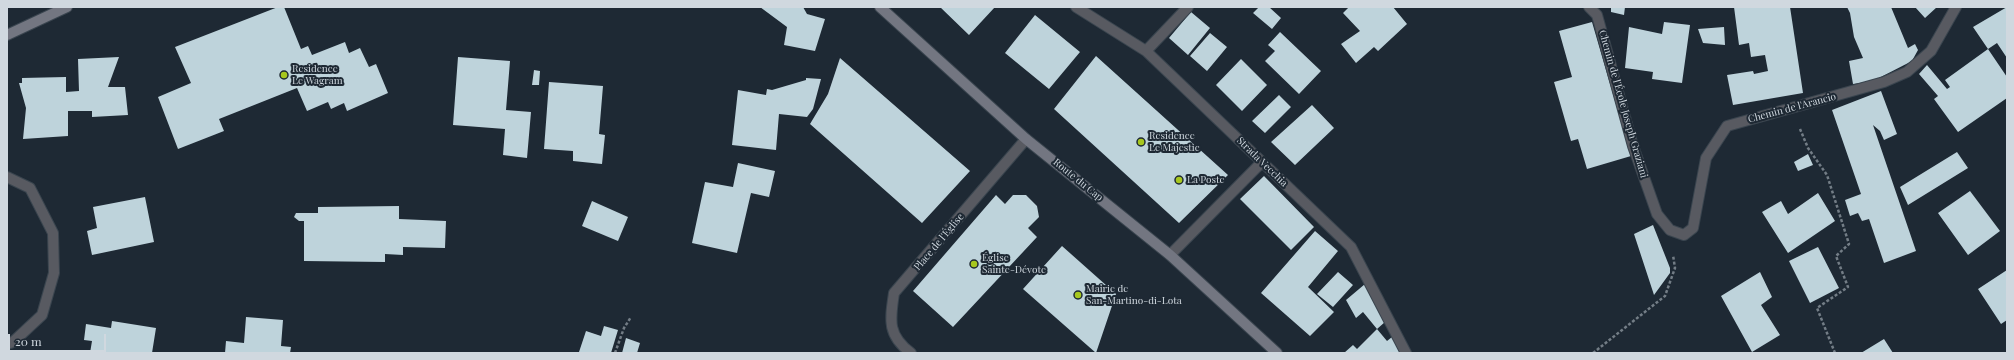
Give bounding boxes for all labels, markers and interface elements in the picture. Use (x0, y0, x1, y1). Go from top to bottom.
street label: Chemin de l'École Joseph Graziani (1596, 29, 1650, 179)
place label: Residence Le Wagram (292, 63, 343, 86)
marker: Residence Le Wagram (279, 70, 289, 80)
street label: Chemin de l'Arancio (1747, 90, 1837, 126)
place label: Residence Le Majestic (1149, 130, 1200, 154)
street label: Strada Vecchia (1234, 135, 1290, 189)
marker: Residence Le Majestic (1136, 137, 1146, 147)
street label: Route du Cap (1051, 156, 1105, 204)
place label: La Poste (1187, 174, 1225, 186)
marker: La Poste (1174, 175, 1184, 185)
street label: Place de l'Église (912, 211, 966, 273)
place label: Église Sainte-Dévote (982, 252, 1046, 276)
marker: Église Sainte-Dévote (969, 259, 979, 269)
place label: Mairie de San-Martino-di-Lota (1086, 283, 1182, 306)
marker: Mairie de San-Martino-di-Lota (1073, 290, 1083, 300)
scale bar (10, 326, 108, 352)
text: 20 m (15, 333, 42, 349)

